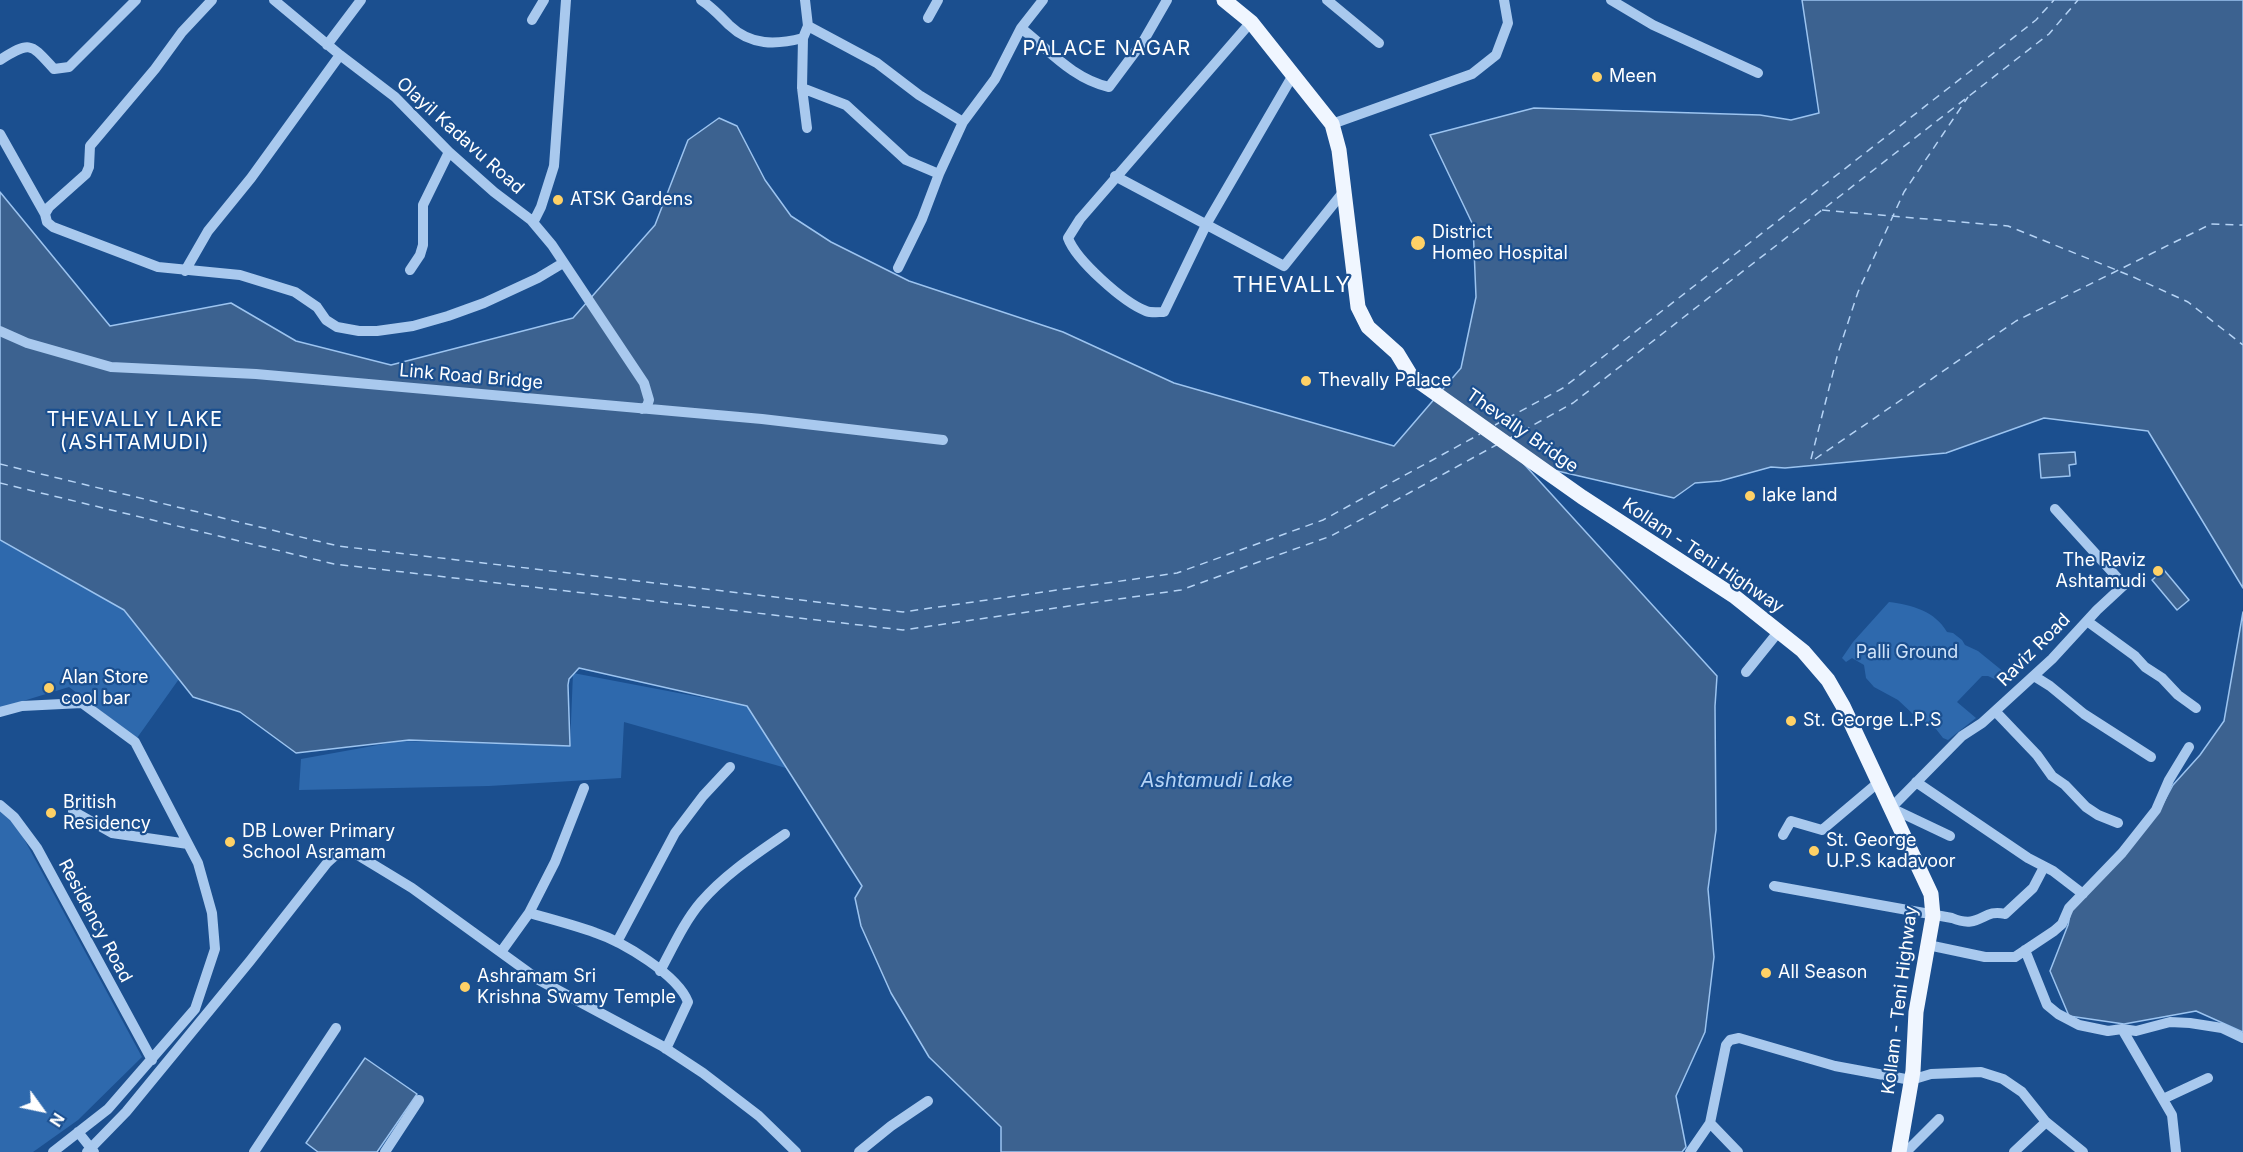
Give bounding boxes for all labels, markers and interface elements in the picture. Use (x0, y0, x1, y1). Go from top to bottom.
district label: PALACE NAGAR (1022, 37, 1192, 61)
place label: Meen (1609, 66, 1657, 88)
marker: Meen (1590, 70, 1604, 84)
street label: Olayil Kadavu Road (392, 73, 528, 199)
place label: ATSK Gardens (570, 189, 693, 211)
marker: ATSK Gardens (551, 193, 565, 207)
place label: District Homeo Hospital (1432, 222, 1568, 264)
marker: District Homeo Hospital (1409, 234, 1427, 252)
district label: THEVALLY (1233, 273, 1351, 299)
street label: Link Road Bridge (398, 360, 544, 394)
place label: Thevally Palace (1318, 370, 1451, 392)
marker: Thevally Palace (1299, 374, 1313, 388)
street label: Thevally Bridge (1462, 384, 1582, 478)
district label: THEVALLY LAKE (ASHTAMUDI) (46, 408, 224, 455)
place label: lake land (1762, 485, 1838, 507)
marker: lake land (1743, 489, 1757, 503)
street label: Kollam - Teni Highway (1618, 494, 1788, 618)
place label: The Raviz Ashtamudi (2056, 550, 2146, 592)
marker: The Raviz Ashtamudi (2151, 564, 2165, 578)
street label: Raviz Road (1993, 609, 2075, 691)
park label: Palli Ground (1856, 642, 1958, 664)
place label: Alan Store cool bar (61, 667, 149, 710)
marker: Alan Store cool bar (42, 681, 56, 695)
place label: St. George L.P.S (1803, 710, 1941, 732)
marker: St. George L.P.S (1784, 714, 1798, 728)
water label: Ashtamudi Lake (1141, 769, 1293, 793)
place label: British Residency (63, 792, 151, 834)
marker: British Residency (44, 806, 58, 820)
place label: DB Lower Primary School Asramam (242, 821, 395, 864)
place label: St. George U.P.S kadavoor (1826, 830, 1956, 872)
marker: DB Lower Primary School Asramam (223, 835, 237, 849)
marker: St. George U.P.S kadavoor (1807, 844, 1821, 858)
street label: Residency Road (53, 856, 137, 986)
street label: Kollam - Teni Highway (1878, 904, 1922, 1096)
place label: All Season (1778, 962, 1867, 984)
place label: Ashramam Sri Krishna Swamy Temple (477, 966, 676, 1008)
marker: All Season (1759, 966, 1773, 980)
marker: Ashramam Sri Krishna Swamy Temple (458, 980, 472, 994)
north arrow (12, 1080, 72, 1140)
text: N (45, 1109, 69, 1130)

